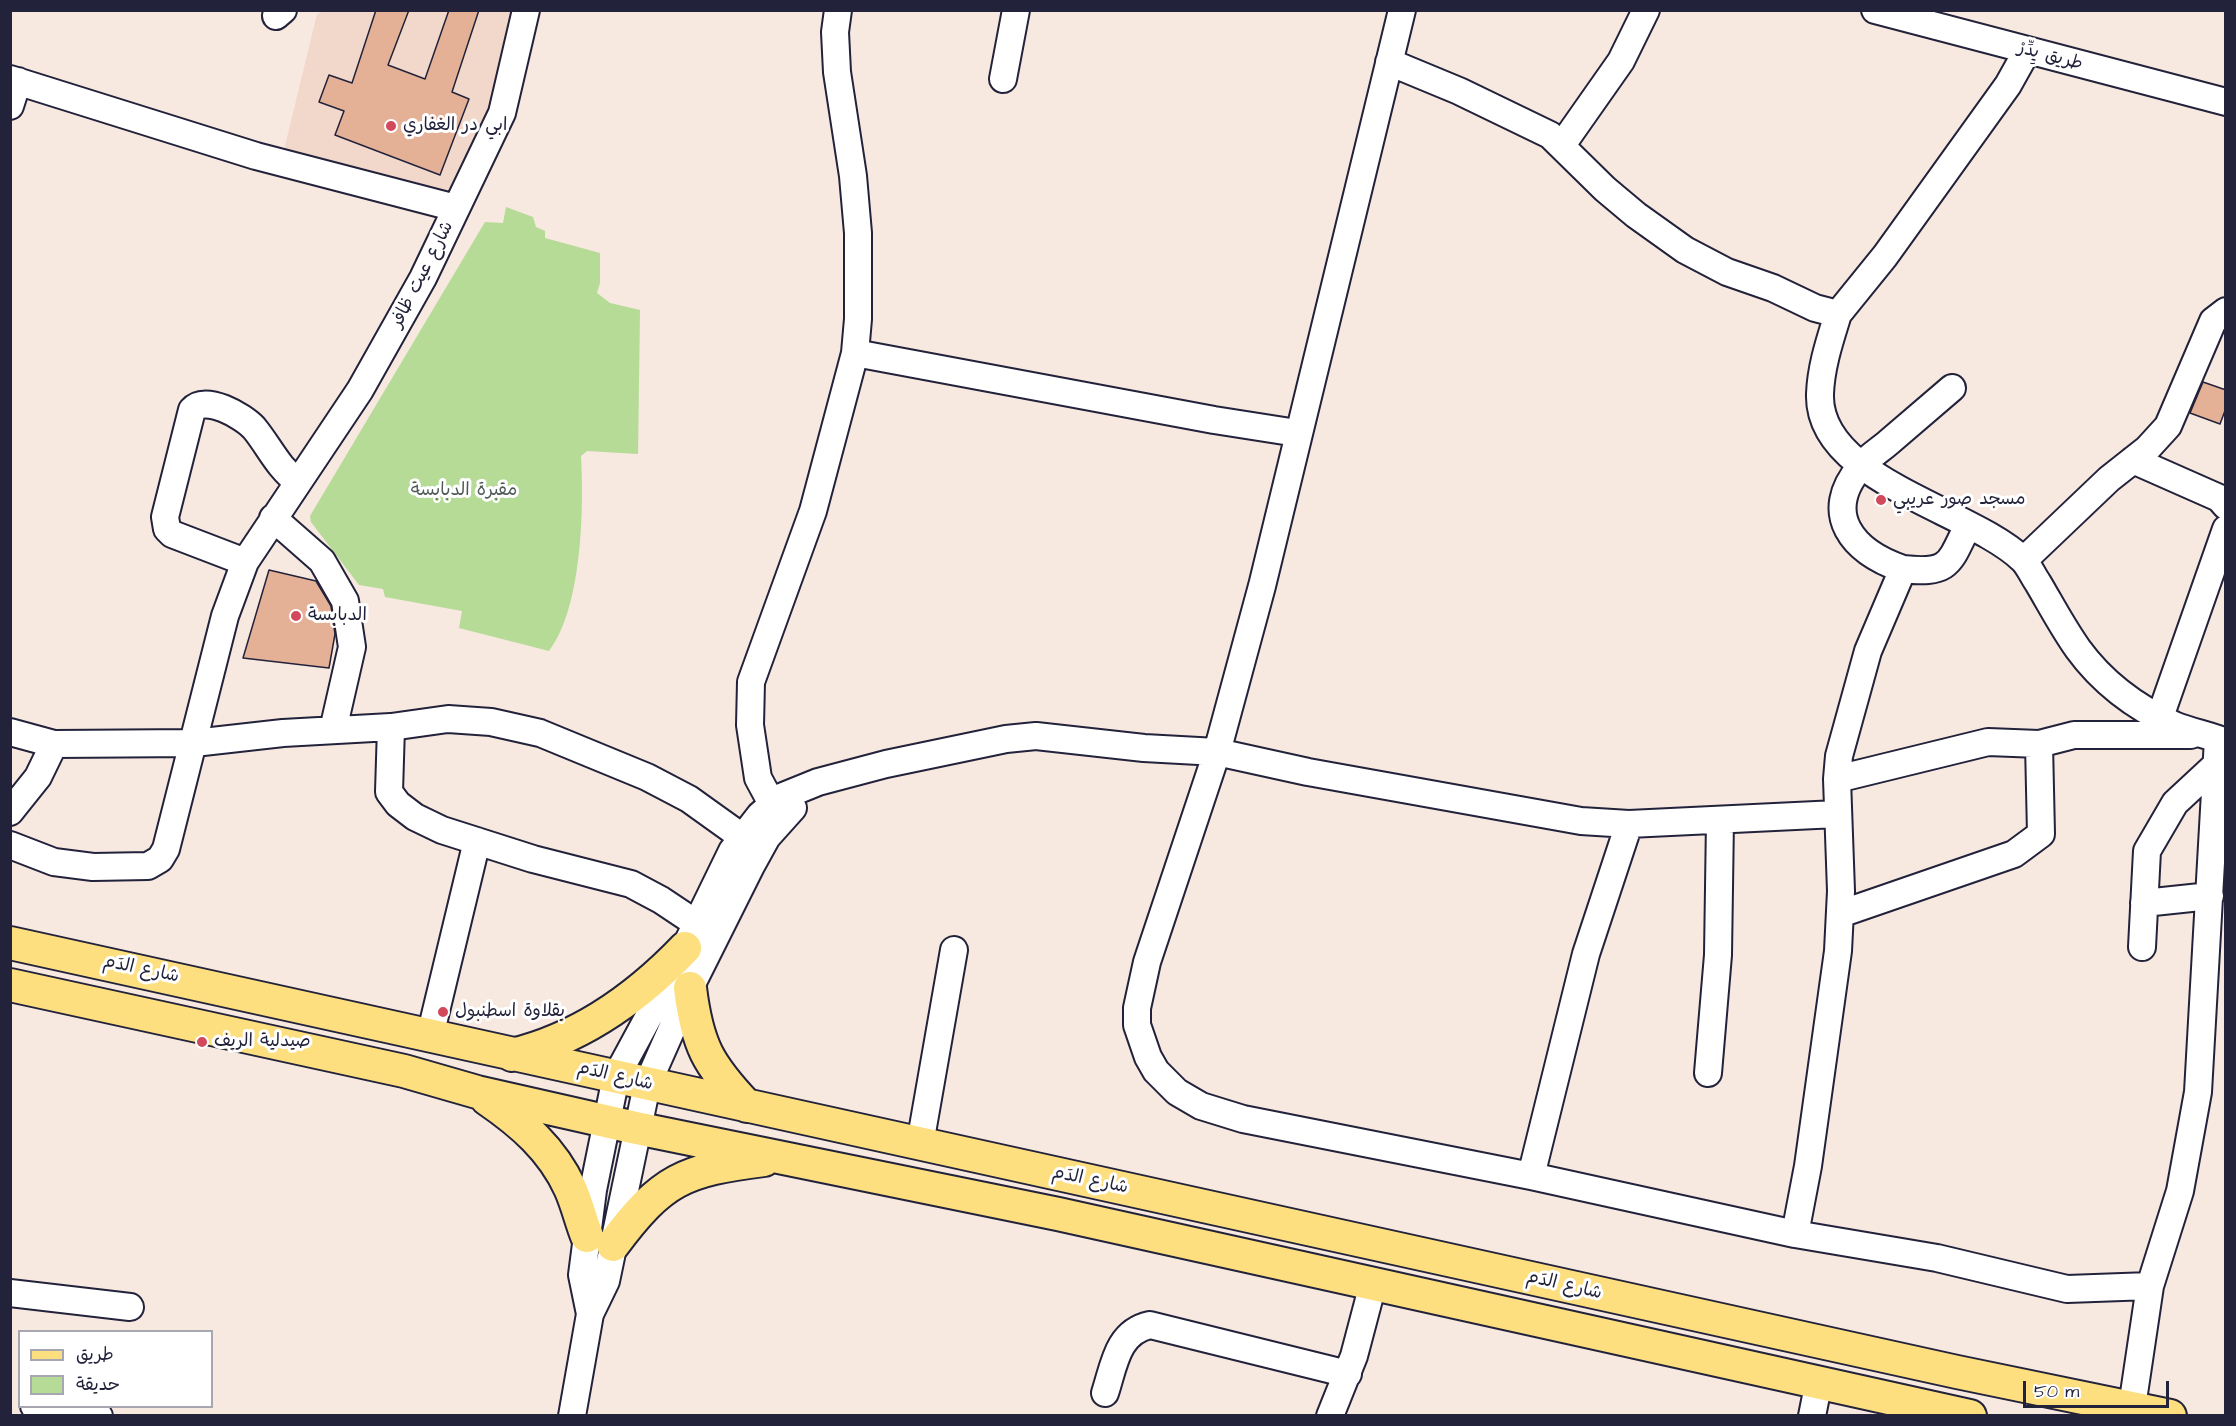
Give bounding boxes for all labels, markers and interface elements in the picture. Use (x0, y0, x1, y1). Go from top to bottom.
street label: طريق يِدِّرْ (2015, 38, 2085, 76)
place label: ابي در الغفاري (403, 115, 507, 137)
marker: ابي در الغفاري (384, 119, 398, 133)
street label: شارع عيت ظافر (387, 218, 459, 332)
park label: مقبرة الدبابسة (411, 480, 517, 502)
place label: مسجد صور عريبي (1893, 489, 2026, 511)
marker: مسجد صور عريبي (1874, 493, 1888, 507)
place label: الدبابسة (308, 605, 367, 627)
marker: الدبابسة (289, 609, 303, 623)
street label: شارع الدَم (101, 951, 181, 989)
place label: بقلاوة اسطنبول (455, 1001, 565, 1023)
marker: بقلاوة اسطنبول (436, 1005, 450, 1019)
place label: صيدلية الريف (214, 1031, 311, 1053)
marker: صيدلية الريف (195, 1035, 209, 1049)
street label: شارع الدَم (575, 1058, 655, 1096)
street label: شارع الدَم (1050, 1162, 1130, 1200)
street label: شارع الدَم (1524, 1267, 1604, 1305)
legend (18, 1330, 213, 1408)
text: طريق (76, 1342, 114, 1367)
scale bar (2026, 1369, 2172, 1407)
text: حديقة (76, 1372, 120, 1397)
text: 50 m (2034, 1379, 2079, 1404)

